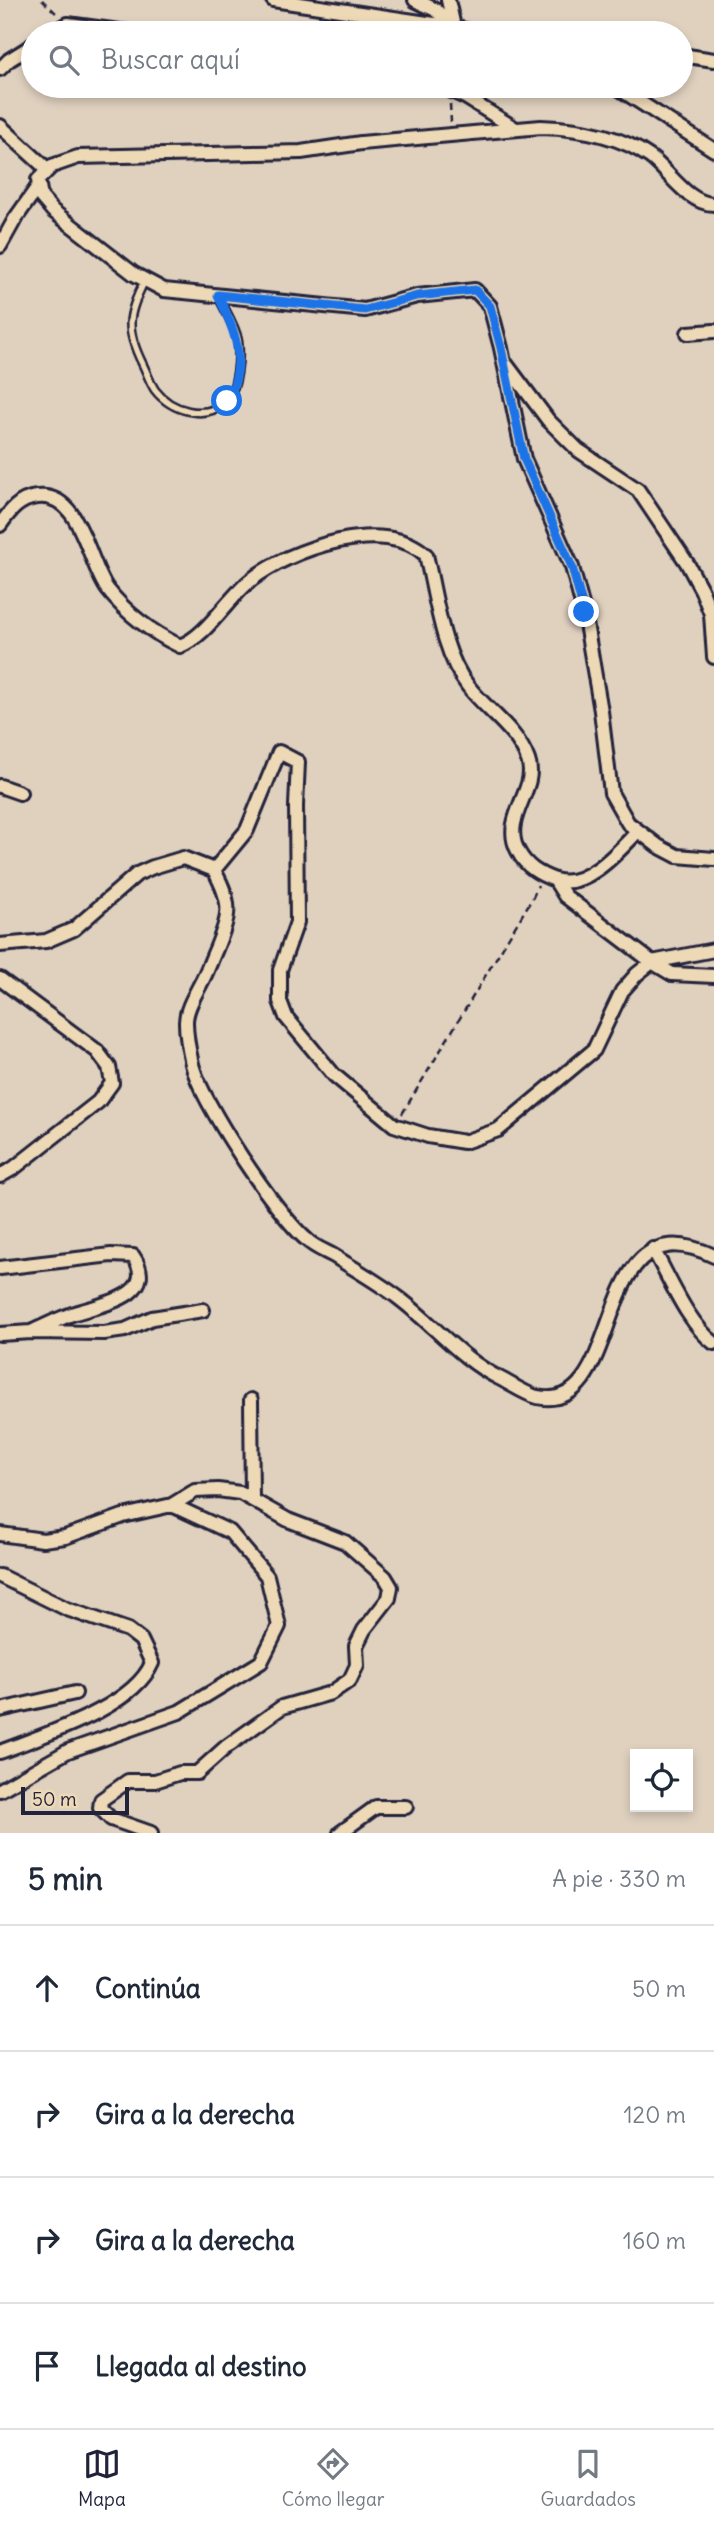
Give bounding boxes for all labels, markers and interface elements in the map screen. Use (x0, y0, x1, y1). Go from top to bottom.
search box (21, 21, 693, 98)
icon: search (45, 41, 83, 79)
text: Buscar aquí (101, 43, 240, 76)
route start (211, 385, 242, 416)
route end (568, 596, 599, 627)
map controls (630, 1749, 693, 1812)
button: locate (630, 1749, 693, 1812)
scale bar (21, 1784, 130, 1816)
text: 50 m (32, 1787, 77, 1811)
text: 5 min (28, 1860, 103, 1898)
text: A pie · 330 m (552, 1864, 686, 1893)
icon: ahead (28, 1969, 66, 2007)
text: Continúa (95, 1972, 201, 2005)
text: 50 m (632, 1974, 686, 2003)
icon: right (28, 2095, 66, 2133)
text: Gira a la derecha (95, 2098, 295, 2131)
text: 120 m (623, 2100, 686, 2129)
icon: right (28, 2221, 66, 2259)
text: Gira a la derecha (95, 2224, 295, 2257)
text: 160 m (623, 2226, 686, 2255)
icon: arrive (28, 2347, 66, 2385)
text: Llegada al destino (95, 2350, 307, 2383)
tab: Mapa (78, 2445, 126, 2511)
tab: Cómo llegar (282, 2445, 385, 2511)
tab: Guardados (540, 2445, 636, 2511)

